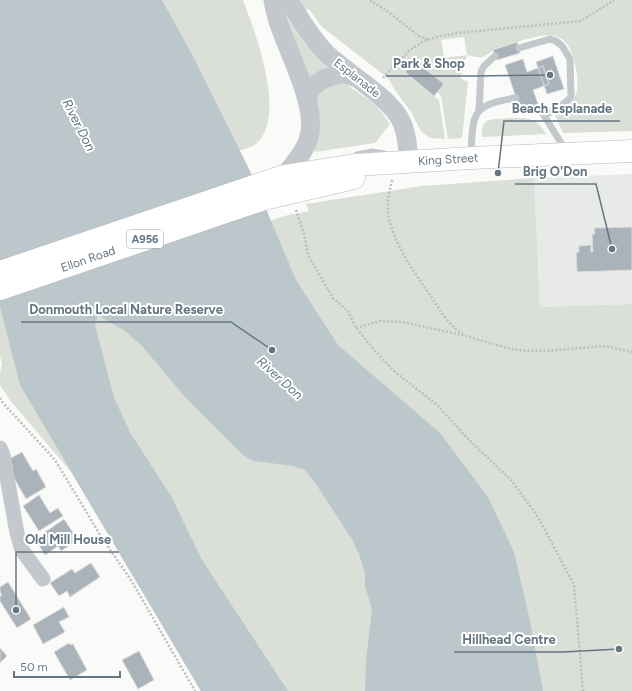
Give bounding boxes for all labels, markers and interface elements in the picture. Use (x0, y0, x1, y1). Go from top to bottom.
callout: Park & Shop (386, 51, 473, 76)
street label: Esplanade (331, 56, 383, 101)
text: Park & Shop (393, 56, 465, 71)
callout: Beach Esplanade (504, 96, 620, 121)
water label: River Don (60, 97, 98, 153)
text: Beach Esplanade (512, 101, 612, 116)
street label: King Street (418, 151, 479, 168)
callout: Brig O'Don (515, 159, 596, 184)
text: Brig O'Don (523, 164, 587, 179)
road number: A956 (127, 230, 163, 248)
street label: Ellon Road (59, 243, 117, 275)
callout: Donmouth Local Nature Reserve (21, 297, 231, 322)
text: Donmouth Local Nature Reserve (29, 302, 223, 317)
water label: River Don (254, 354, 306, 402)
callout: Old Mill House (16, 527, 119, 552)
text: Old Mill House (25, 532, 111, 547)
callout: Hillhead Centre (454, 627, 563, 652)
text: Hillhead Centre (462, 632, 556, 647)
scale bar (14, 653, 120, 679)
text: 50 m (20, 660, 48, 674)

